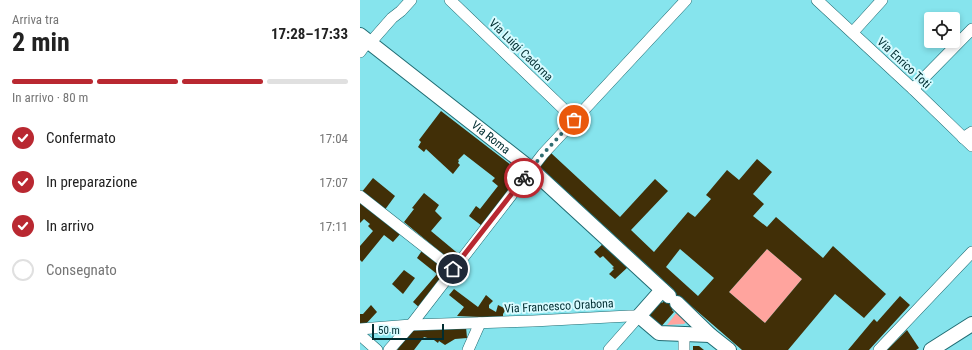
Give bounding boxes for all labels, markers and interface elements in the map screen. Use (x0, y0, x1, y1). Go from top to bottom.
text: Arriva tra (12, 12, 59, 27)
map controls (924, 12, 960, 48)
button: locate (924, 12, 960, 48)
street label: Via Luigi Cadorna (486, 16, 556, 84)
text: 17:28–17:33 (271, 25, 348, 43)
text: 2 min (12, 27, 70, 57)
street label: Via Enrico Toti (874, 35, 934, 91)
text: In arrivo · 80 m (12, 90, 88, 105)
pin (557, 103, 591, 137)
icon: bag (563, 109, 585, 131)
street label: Via Roma (469, 118, 513, 157)
icon: check (12, 127, 34, 149)
text: Confermato (46, 129, 116, 147)
text: 17:04 (319, 131, 348, 146)
courier (504, 158, 544, 198)
icon: bike (513, 167, 535, 189)
icon: check (12, 171, 34, 193)
text: In preparazione (46, 173, 137, 191)
text: 17:07 (319, 175, 348, 190)
icon: check (12, 215, 34, 237)
text: In arrivo (46, 217, 94, 235)
text: 17:11 (319, 219, 348, 234)
pin (436, 252, 470, 286)
icon: home (442, 258, 464, 280)
text: Consegnato (46, 261, 117, 279)
street label: Via Francesco Orabona (504, 296, 614, 316)
scale bar (372, 322, 444, 341)
text: 50 m (378, 324, 400, 337)

